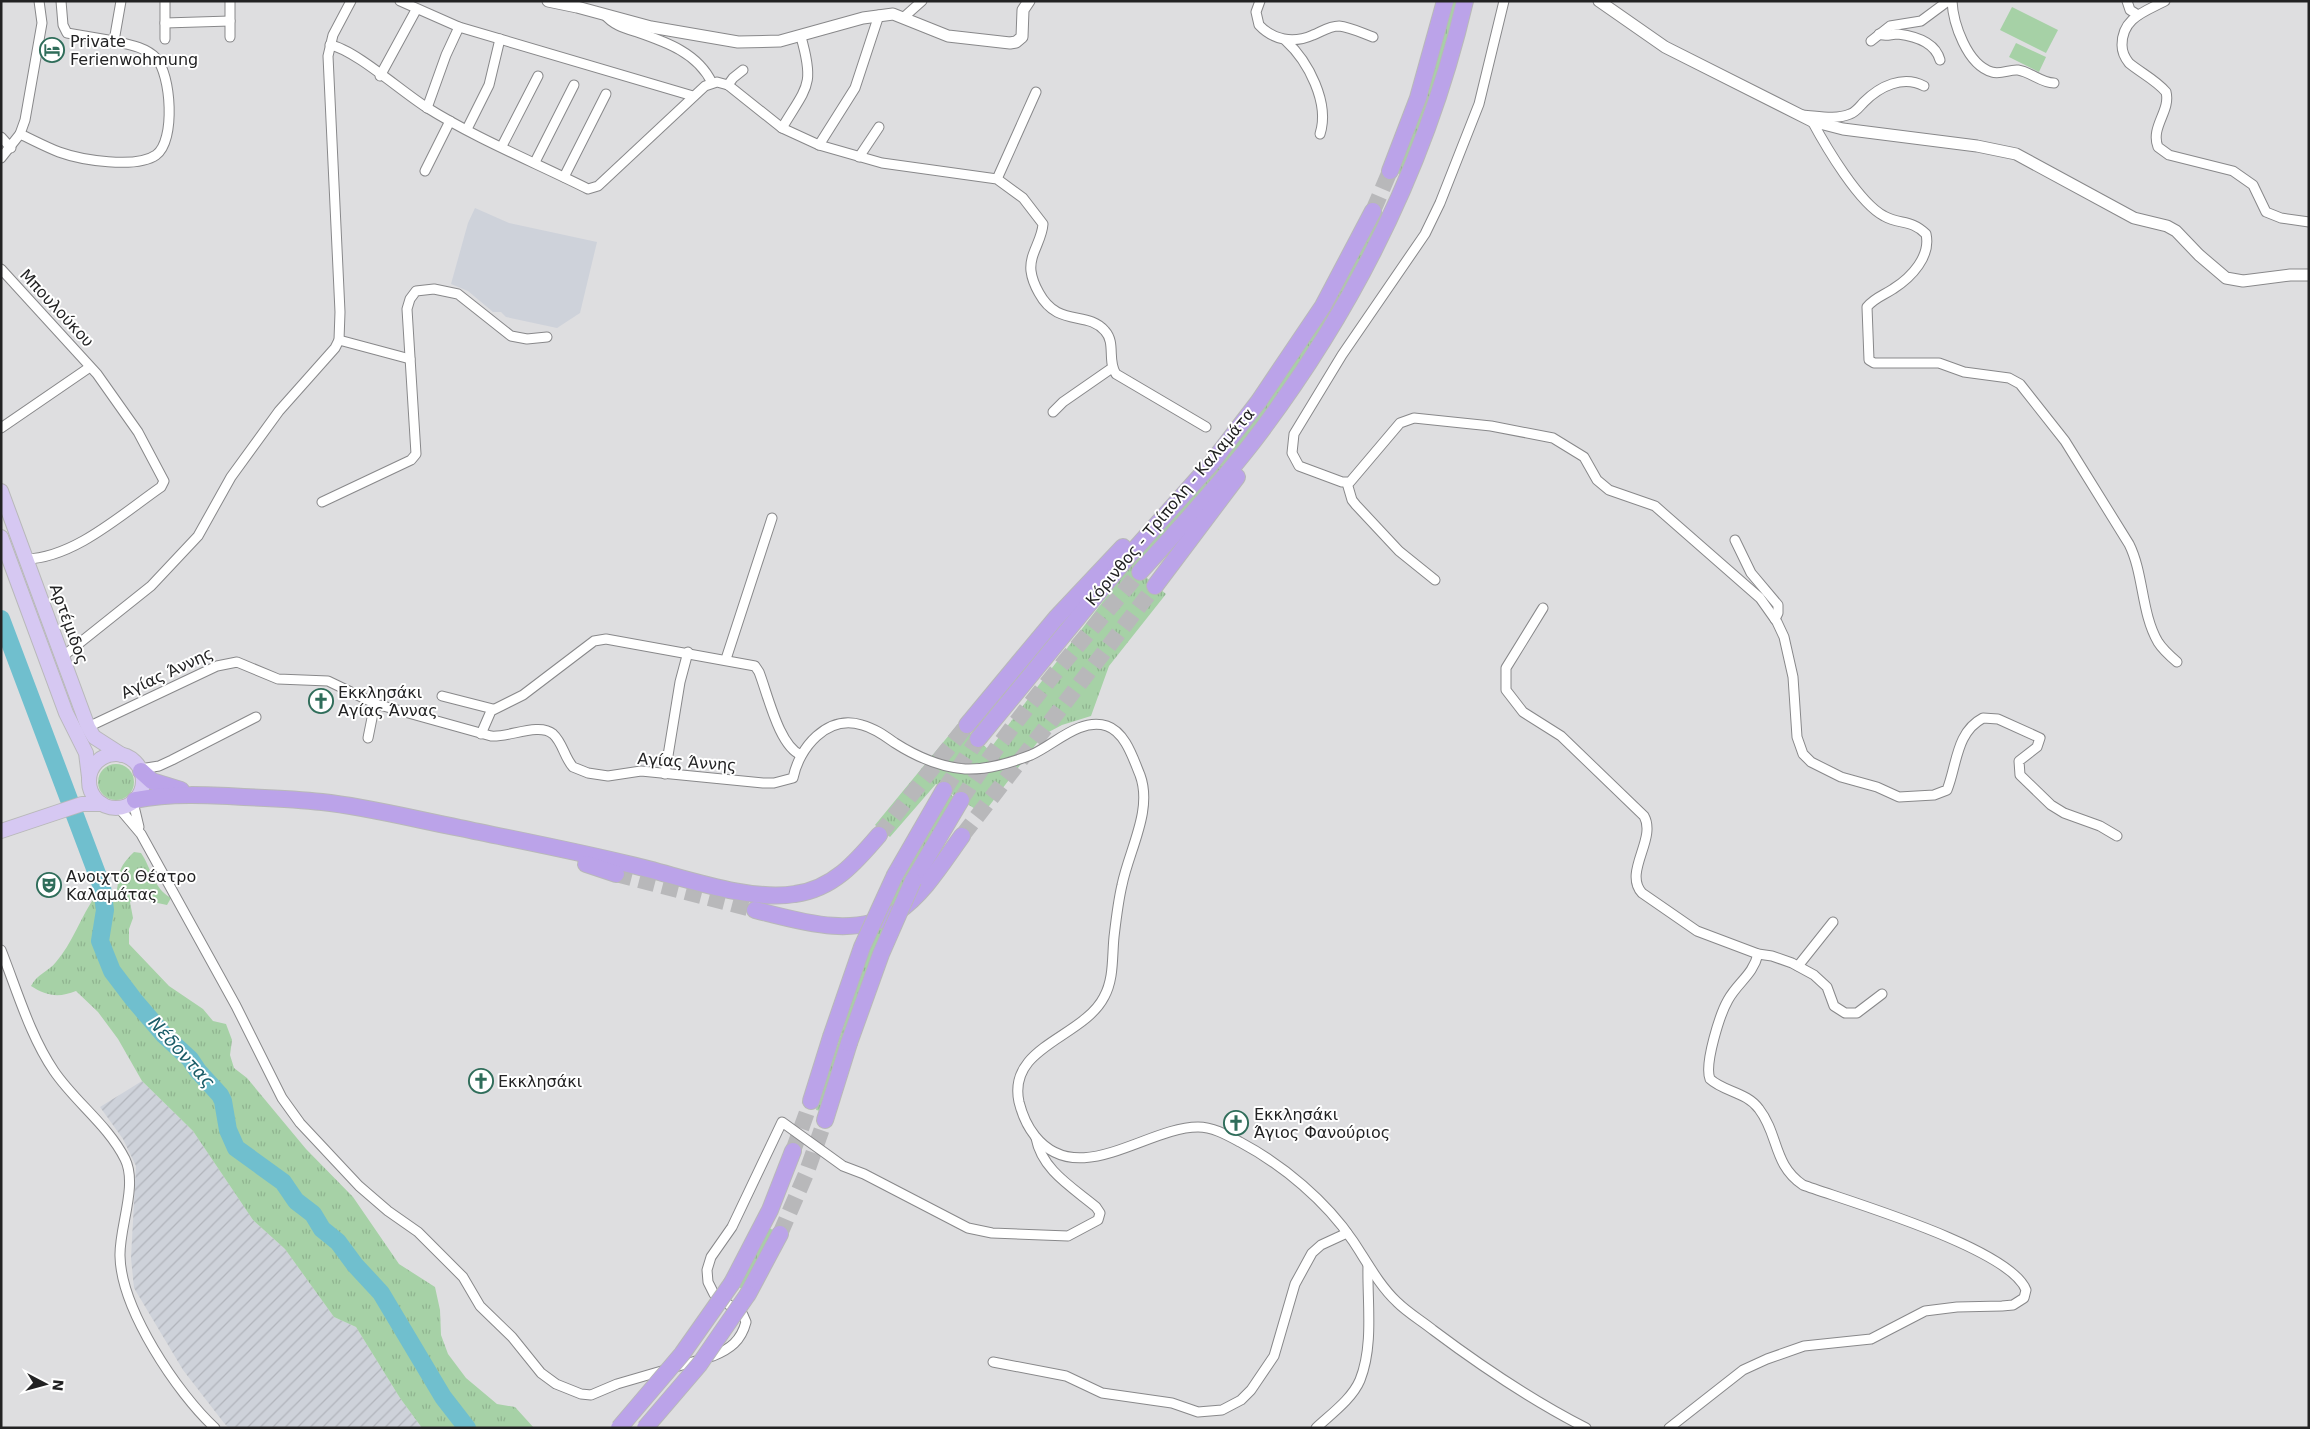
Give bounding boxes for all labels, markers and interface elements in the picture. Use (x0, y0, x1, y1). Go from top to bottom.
place label: Private Ferienwohmung (70, 32, 198, 69)
hotel icon: Private Ferienwohmung (39, 37, 65, 63)
street label: Μπουλούκου (16, 265, 98, 351)
street label: Κόρινθος - Τρίπολη - Καλαμάτα (1082, 404, 1258, 610)
street label: Αρτέμιδος (46, 581, 92, 667)
street label: Αγίας Άννης (118, 643, 216, 703)
place label: Εκκλησάκι Αγίας Άννας (338, 683, 438, 720)
church icon: Εκκλησάκι Αγίας Άννας (308, 688, 334, 714)
street label: Αγίας Άννης (637, 749, 737, 775)
place label: Ανοιχτό Θέατρο Καλαμάτας (66, 867, 196, 904)
theatre icon: Ανοιχτό Θέατρο Καλαμάτας (36, 872, 62, 898)
water label: Νέδoντας (145, 1012, 220, 1092)
church icon: Εκκλησάκι (468, 1068, 494, 1094)
place label: Εκκλησάκι (498, 1072, 582, 1091)
place label: Εκκλησάκι Άγιος Φανούριος (1254, 1105, 1390, 1142)
church icon: Εκκλησάκι Άγιος Φανούριος (1223, 1110, 1249, 1136)
north arrow (20, 1359, 70, 1409)
text: N (49, 1379, 66, 1392)

